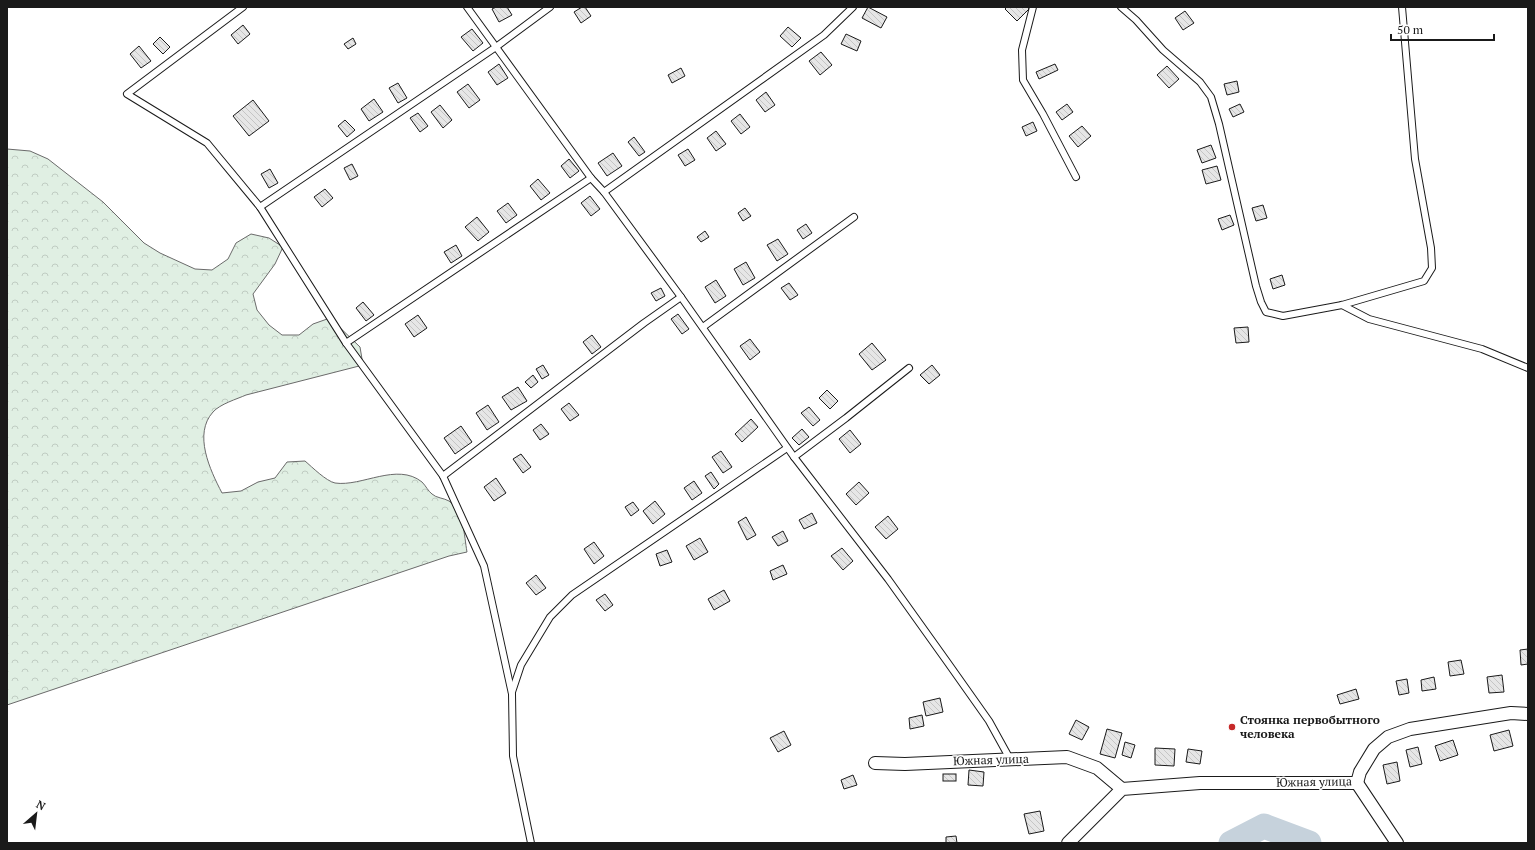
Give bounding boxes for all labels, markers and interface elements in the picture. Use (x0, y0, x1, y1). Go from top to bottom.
scale bar (1391, 16, 1494, 42)
text: 50 m (1397, 22, 1424, 37)
place label: Стоянка первобытного человека (1240, 712, 1380, 741)
marker: Стоянка первобытного человека (1227, 722, 1237, 732)
street label: Южная улица (953, 751, 1029, 768)
street label: Южная улица (1276, 773, 1352, 790)
north arrow (16, 794, 56, 834)
text: N (34, 797, 48, 814)

